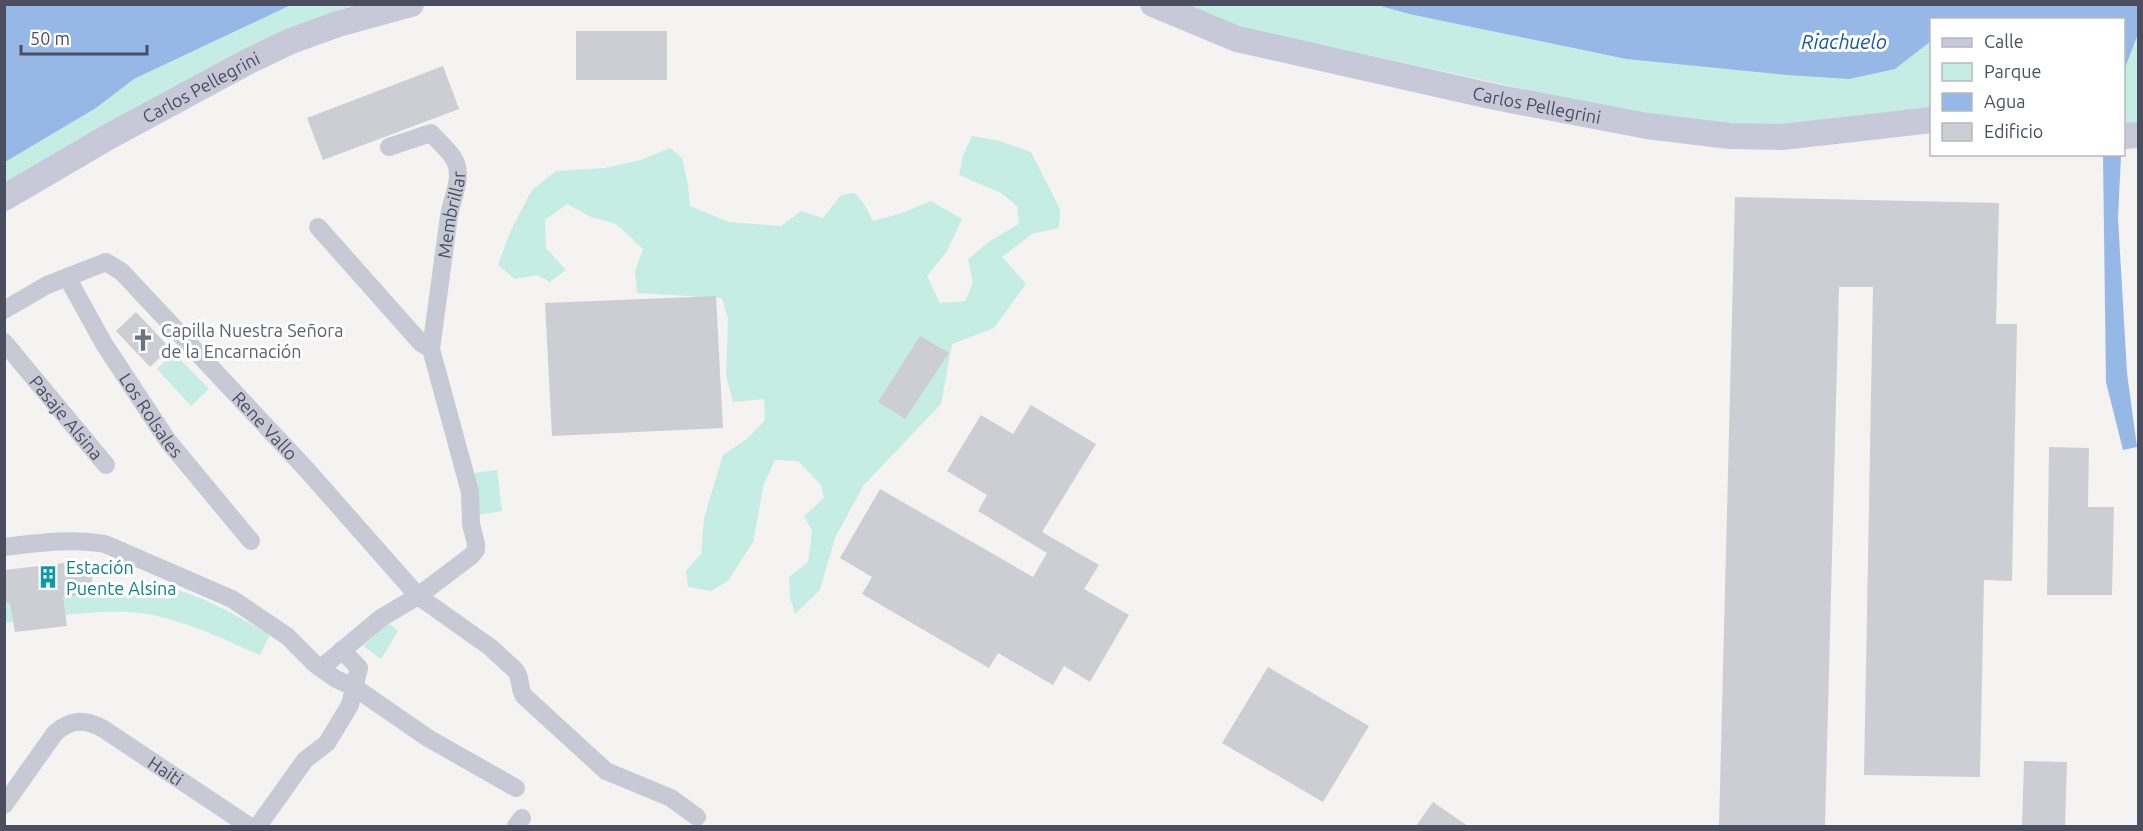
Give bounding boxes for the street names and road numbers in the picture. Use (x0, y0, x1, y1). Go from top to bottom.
street label: Carlos Pellegrini (139, 47, 263, 127)
street label: Carlos Pellegrini (1471, 82, 1603, 127)
street label: Membrillar (433, 171, 468, 260)
street label: Los Rolsales (116, 369, 187, 461)
street label: Pasaje Alsina (26, 371, 107, 464)
street label: Rene Vallo (229, 387, 302, 464)
street label: Haiti (145, 752, 187, 789)

